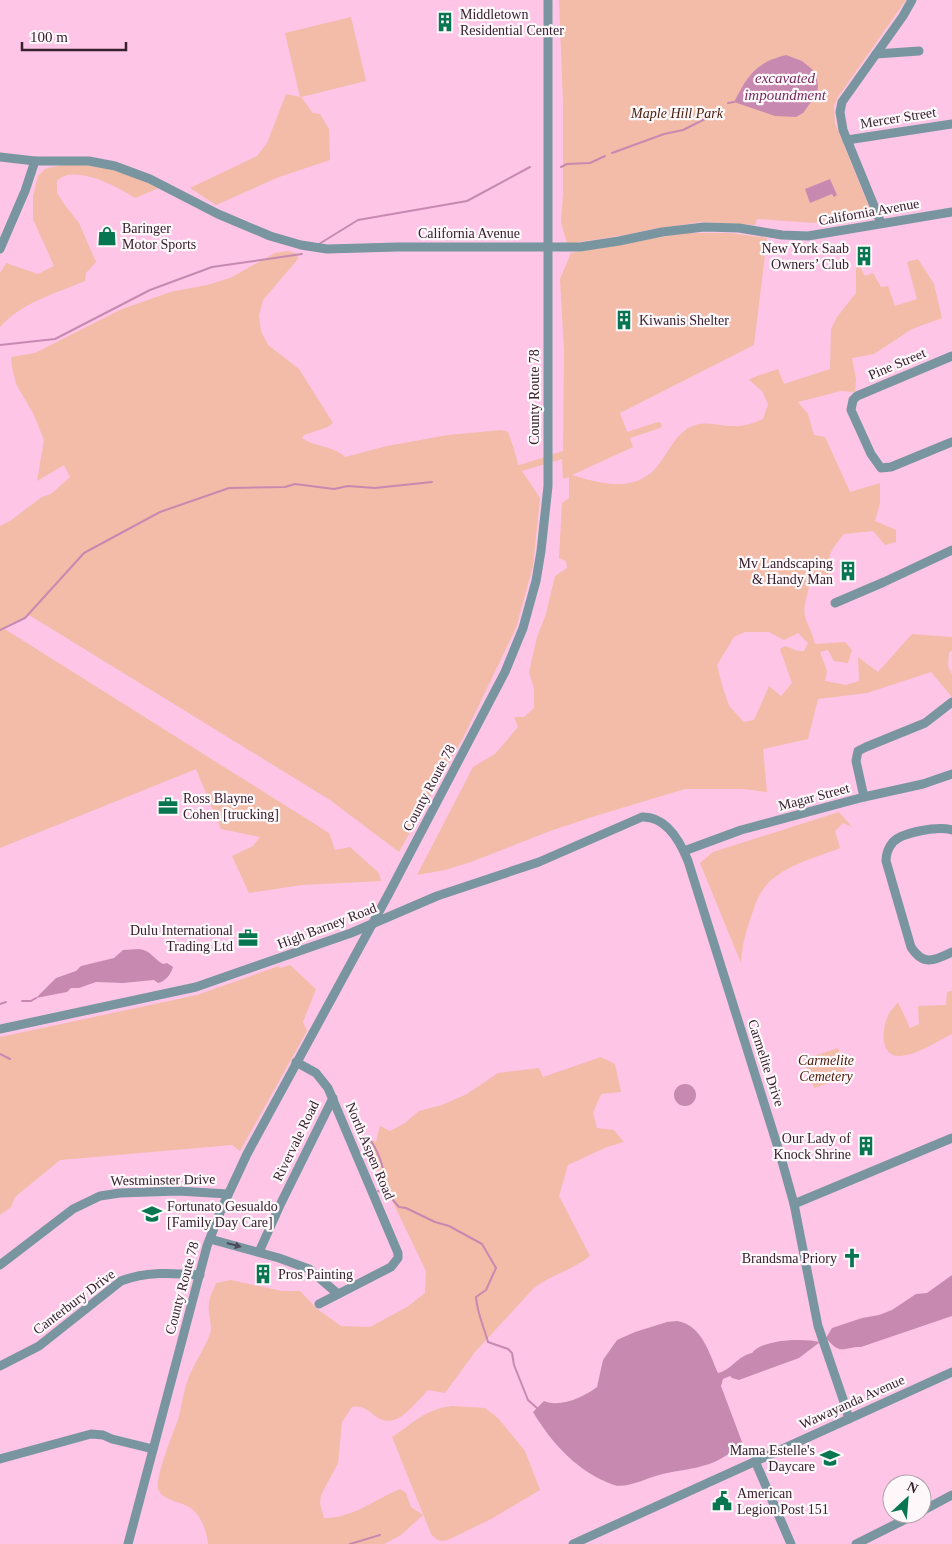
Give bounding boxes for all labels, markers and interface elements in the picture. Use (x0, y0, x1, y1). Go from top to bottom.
place label: Middletown Residential Center (460, 7, 564, 38)
building icon: Middletown Residential Center (434, 11, 456, 33)
scale bar (22, 20, 126, 52)
text: 100 m (30, 29, 68, 45)
water label: excavated impoundment (744, 70, 827, 103)
street label: Mercer Street (859, 105, 937, 131)
park label: Maple Hill Park (630, 106, 724, 121)
street label: California Avenue (817, 196, 921, 228)
place label: Baringer Motor Sports (122, 221, 196, 252)
shop icon: Baringer Motor Sports (96, 225, 118, 247)
street label: California Avenue (418, 226, 520, 241)
place label: New York Saab Owners’ Club (762, 241, 849, 272)
building icon: New York Saab Owners’ Club (853, 245, 875, 267)
building icon: Kiwanis Shelter (613, 309, 635, 331)
place label: Kiwanis Shelter (639, 313, 729, 328)
street label: Pine Street (866, 345, 928, 383)
street label: County Route 78 (527, 349, 542, 445)
place label: Mv Landscaping & Handy Man (739, 556, 833, 587)
building icon: Mv Landscaping & Handy Man (837, 560, 859, 582)
street label: County Route 78 (400, 742, 458, 834)
street label: Magar Street (777, 780, 851, 814)
place label: Ross Blayne Cohen [trucking] (183, 791, 279, 822)
office icon: Ross Blayne Cohen [trucking] (157, 795, 179, 817)
street label: High Barney Road (275, 900, 379, 952)
place label: Dulu International Trading Ltd (130, 923, 233, 954)
office icon: Dulu International Trading Ltd (237, 927, 259, 949)
street label: Carmelite Drive (745, 1018, 787, 1108)
park label: Carmelite Cemetery (798, 1053, 854, 1084)
street label: Rivervale Road (270, 1098, 322, 1184)
street label: North Aspen Road (343, 1100, 397, 1202)
place label: Our Lady of Knock Shrine (774, 1131, 851, 1162)
building icon: Our Lady of Knock Shrine (855, 1135, 877, 1157)
street label: Westminster Drive (110, 1172, 216, 1188)
place label: Fortunato Gesualdo [Family Day Care] (167, 1199, 278, 1230)
school or university icon: Fortunato Gesualdo [Family Day Care] (141, 1203, 163, 1225)
street label: County Route 78 (162, 1240, 202, 1336)
one-way arrow (227, 1241, 242, 1249)
church icon: Brandsma Priory (841, 1247, 863, 1269)
place label: Brandsma Priory (742, 1251, 837, 1266)
building icon: Pros Painting (252, 1263, 274, 1285)
street label: Canterbury Drive (30, 1266, 118, 1338)
place label: Pros Painting (278, 1267, 353, 1282)
street label: Wawayanda Avenue (797, 1372, 907, 1432)
place label: Mama Estelle's Daycare (730, 1443, 815, 1474)
school or university icon: Mama Estelle's Daycare (819, 1447, 841, 1469)
north arrow (882, 1474, 932, 1524)
text: N (905, 1479, 920, 1497)
place label: American Legion Post 151 (737, 1486, 829, 1517)
public building icon: American Legion Post 151 (711, 1490, 733, 1512)

